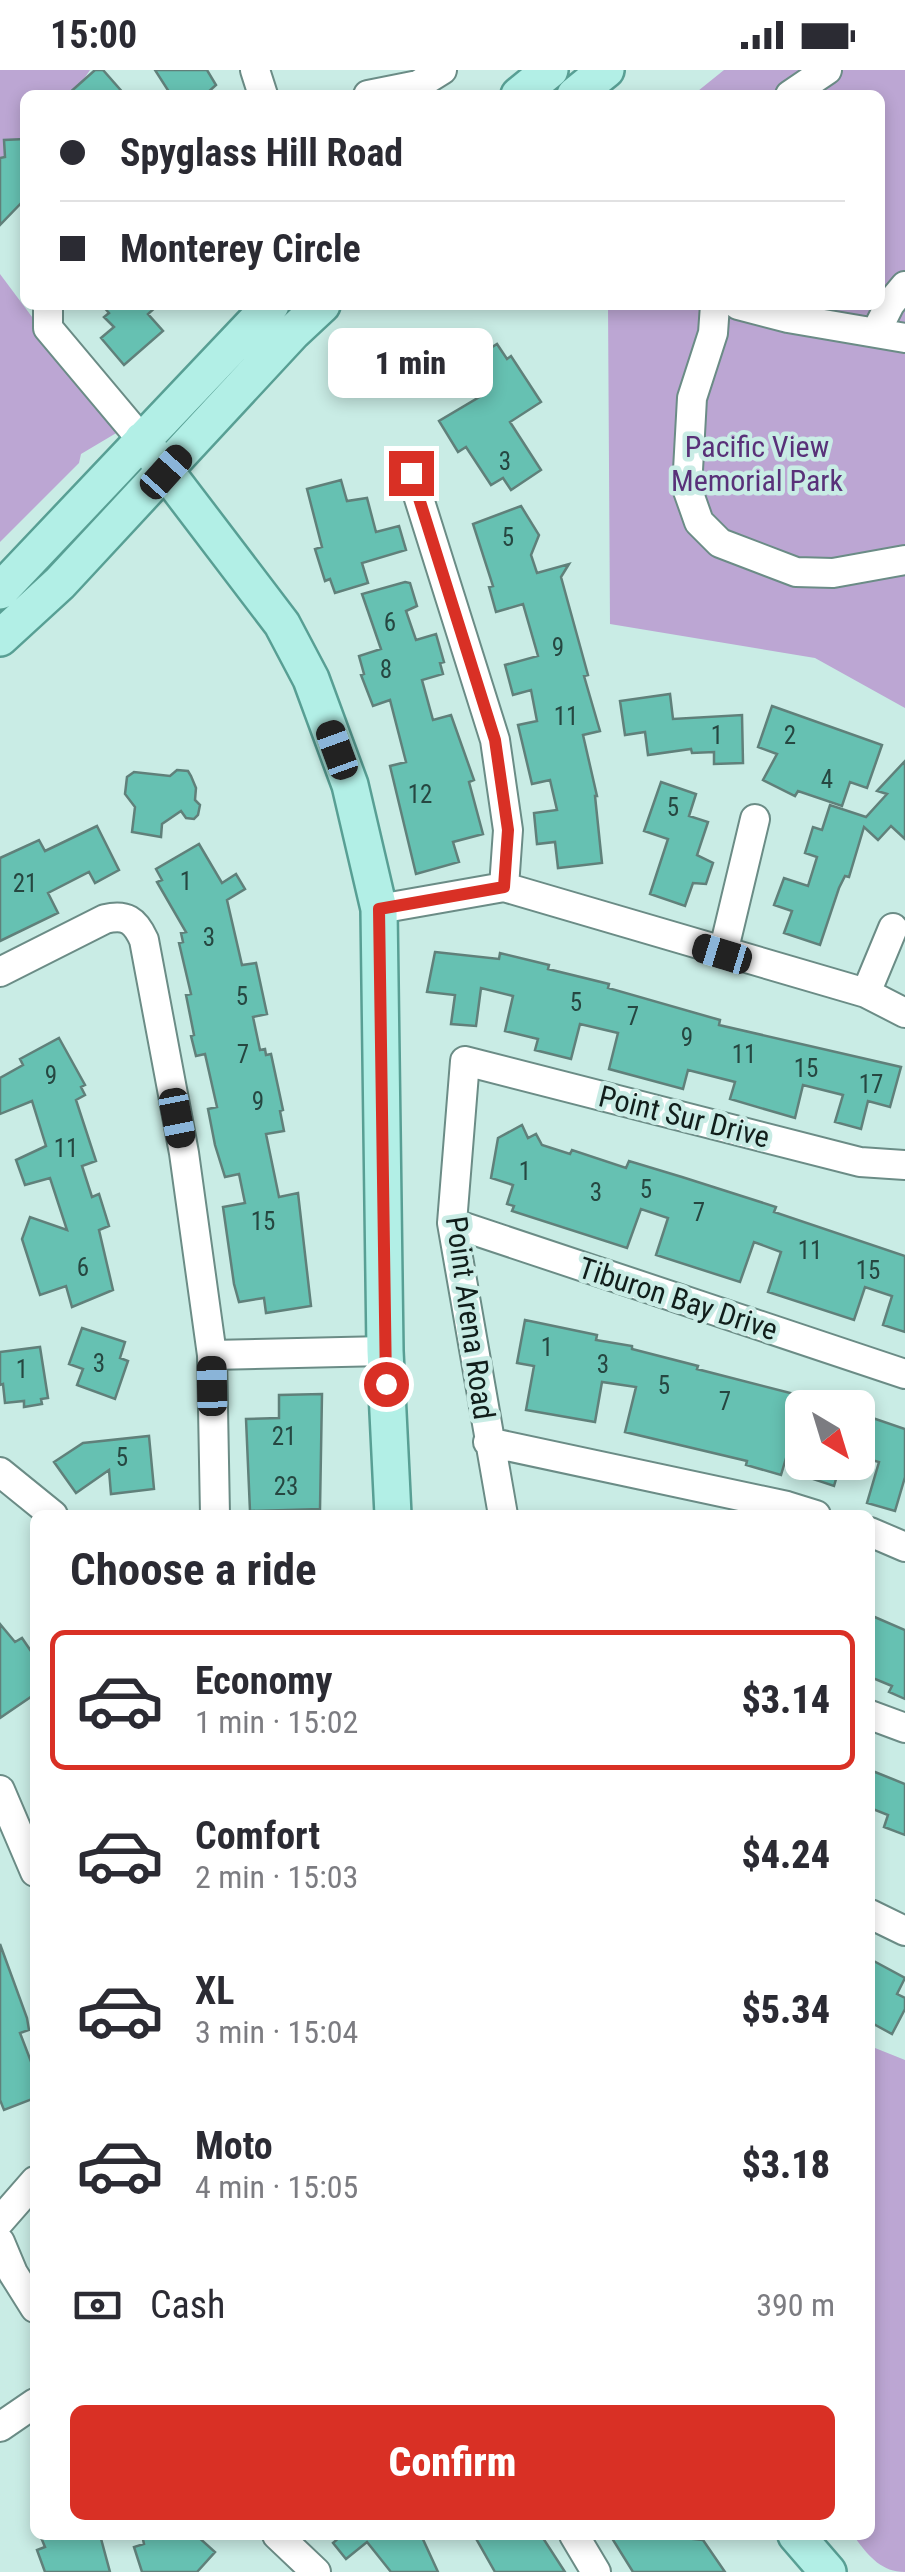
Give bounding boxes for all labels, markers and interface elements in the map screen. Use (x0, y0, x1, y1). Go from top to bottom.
text: 15:00 (50, 13, 137, 57)
text: Spyglass Hill Road (120, 131, 403, 175)
text: Monterey Circle (120, 227, 361, 271)
callout: 1 min (328, 328, 494, 398)
text: 1 min (375, 344, 446, 382)
park label: Pacific View Memorial Park (671, 429, 843, 498)
car (135, 440, 197, 504)
house number: 3 (499, 447, 511, 476)
route end (389, 451, 434, 496)
house number: 5 (502, 523, 514, 552)
house number: 6 (384, 608, 396, 637)
house number: 9 (552, 633, 564, 662)
house number: 8 (380, 655, 392, 684)
house number: 11 (554, 702, 578, 731)
car (313, 717, 361, 783)
house number: 1 (711, 721, 723, 750)
house number: 2 (784, 721, 796, 750)
house number: 4 (821, 765, 833, 794)
house number: 12 (408, 780, 432, 809)
house number: 5 (667, 793, 679, 822)
house number: 1 (180, 867, 192, 896)
house number: 21 (13, 869, 37, 898)
house number: 3 (203, 923, 215, 952)
car (689, 931, 755, 977)
house number: 5 (236, 982, 248, 1011)
house number: 5 (570, 988, 582, 1017)
house number: 7 (627, 1002, 639, 1031)
house number: 9 (681, 1023, 693, 1052)
house number: 7 (237, 1040, 249, 1069)
house number: 11 (732, 1040, 756, 1069)
house number: 15 (794, 1054, 818, 1083)
house number: 9 (45, 1061, 57, 1090)
house number: 17 (859, 1070, 883, 1099)
street label: Point Sur Drive (595, 1078, 773, 1155)
car (157, 1086, 197, 1150)
house number: 9 (252, 1087, 264, 1116)
house number: 11 (54, 1134, 78, 1163)
house number: 1 (519, 1157, 531, 1186)
house number: 5 (640, 1175, 652, 1204)
house number: 3 (590, 1178, 602, 1207)
house number: 7 (693, 1198, 705, 1227)
house number: 15 (251, 1207, 275, 1236)
street label: Point Arena Road (439, 1214, 502, 1422)
house number: 11 (798, 1236, 822, 1265)
street label: Tiburon Bay Drive (574, 1250, 782, 1347)
house number: 6 (77, 1253, 89, 1282)
house number: 15 (856, 1256, 880, 1285)
house number: 1 (541, 1333, 553, 1362)
house number: 3 (93, 1349, 105, 1378)
house number: 3 (597, 1350, 609, 1379)
house number: 1 (16, 1355, 28, 1384)
car (196, 1356, 228, 1416)
route start (364, 1362, 409, 1407)
house number: 5 (658, 1371, 670, 1400)
house number: 7 (719, 1387, 731, 1416)
north arrow (785, 1390, 875, 1480)
map controls (785, 1390, 875, 1480)
house number: 21 (272, 1422, 296, 1451)
house number: 5 (116, 1443, 128, 1472)
house number: 23 (274, 1472, 298, 1501)
text: Choose a ride (70, 1543, 317, 1596)
icon: car (75, 1655, 165, 1745)
text: Economy (195, 1659, 332, 1703)
text: $3.14 (741, 1678, 830, 1722)
text: 1 min · 15:02 (195, 1703, 358, 1741)
icon: car (75, 1810, 165, 1900)
text: Comfort (195, 1814, 320, 1858)
text: $4.24 (741, 1833, 830, 1877)
text: 2 min · 15:03 (195, 1858, 358, 1896)
icon: car (75, 1965, 165, 2055)
text: XL (195, 1969, 234, 2013)
text: $5.34 (741, 1988, 830, 2032)
text: 3 min · 15:04 (195, 2013, 358, 2051)
icon: car (75, 2120, 165, 2210)
text: Moto (195, 2124, 273, 2168)
text: $3.18 (741, 2143, 830, 2187)
text: 4 min · 15:05 (195, 2168, 358, 2206)
icon: cash (70, 2278, 125, 2333)
text: Cash (150, 2283, 225, 2327)
text: 390 m (756, 2286, 835, 2324)
button: Confirm (70, 2405, 835, 2520)

